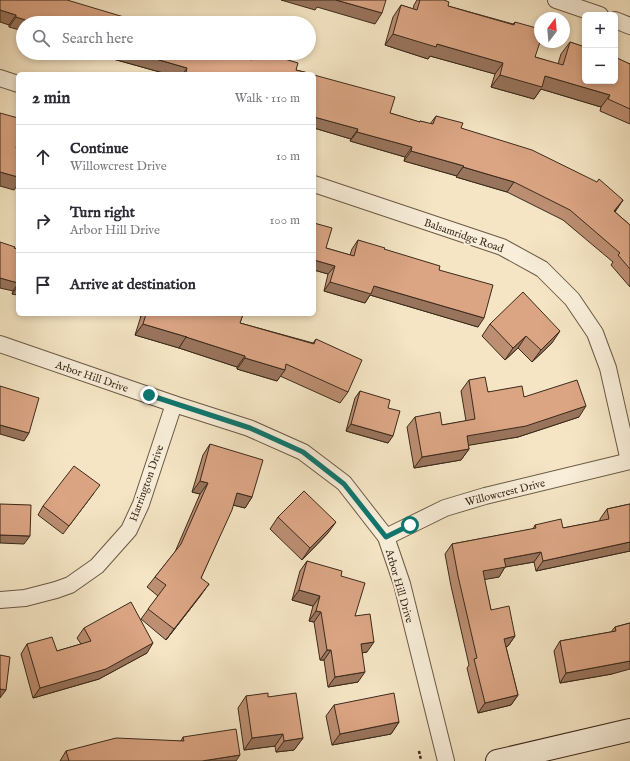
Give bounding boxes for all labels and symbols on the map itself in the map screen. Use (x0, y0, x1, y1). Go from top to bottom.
north arrow (534, 12, 570, 48)
street label: Balsamridge Road (422, 216, 505, 256)
street label: Arbor Hill Drive (52, 358, 130, 396)
route end (140, 386, 158, 404)
street label: Harrington Drive (127, 443, 167, 524)
street label: Willowcrest Drive (464, 476, 547, 510)
route start (401, 516, 419, 534)
street label: Arbor Hill Drive (382, 547, 416, 625)

